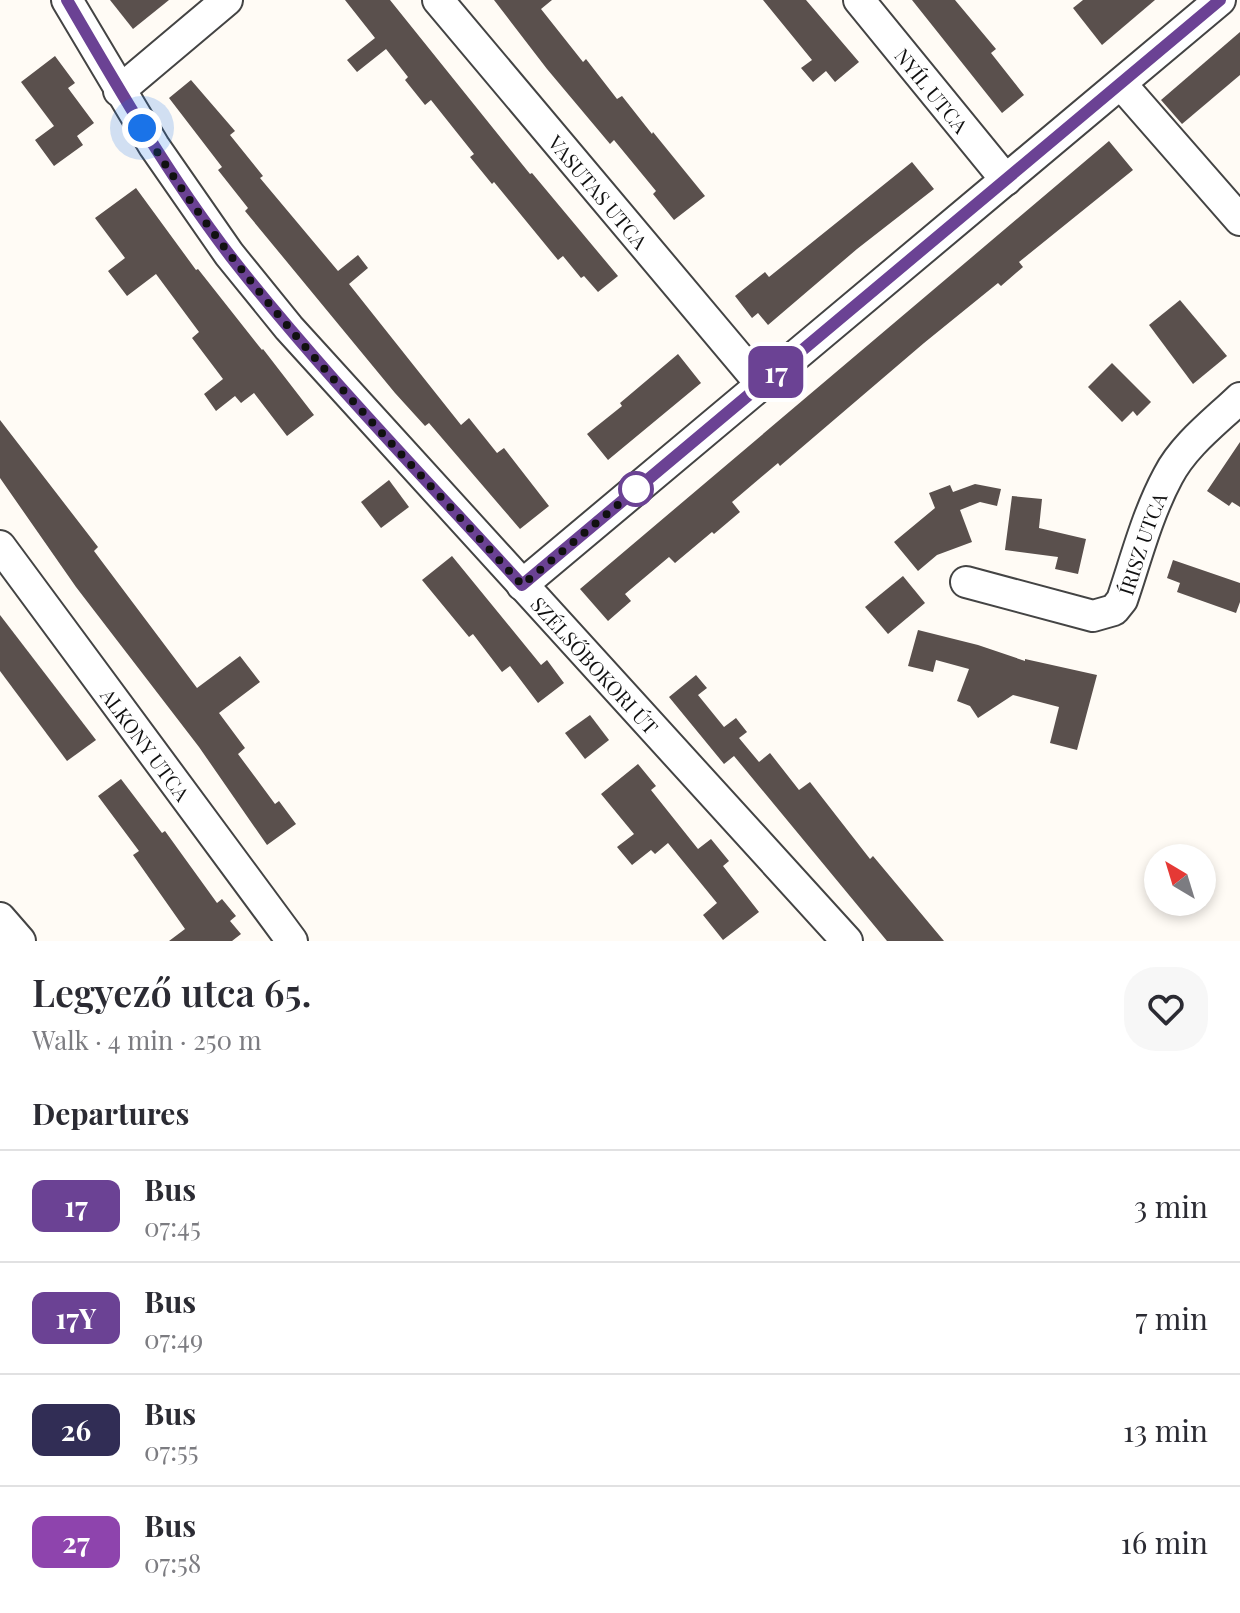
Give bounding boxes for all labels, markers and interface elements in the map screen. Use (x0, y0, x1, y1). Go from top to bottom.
street label: NYÍL UTCA (890, 42, 975, 138)
your location (122, 108, 162, 148)
street label: VASUTAS UTCA (543, 128, 655, 254)
line badge: 17 (740, 346, 812, 398)
text: 17 (764, 353, 788, 390)
unlabelled marker (619, 472, 653, 506)
street label: ÍRISZ UTCA (1111, 487, 1172, 598)
street label: SZÉLSŐBOKORI ÚT (526, 590, 665, 739)
street label: ALKONY UTCA (95, 681, 197, 806)
north arrow (1144, 844, 1216, 916)
map controls (1144, 844, 1216, 916)
text: Legyező utca 65. (32, 966, 312, 1017)
button: heart (1124, 967, 1208, 1051)
text: Walk · 4 min · 250 m (32, 1022, 262, 1057)
text: Departures (32, 1093, 189, 1133)
text: Bus (144, 1169, 196, 1209)
text: 3 min (1134, 1186, 1208, 1226)
text: 17 (64, 1187, 88, 1224)
text: 07:45 (144, 1209, 201, 1244)
text: Bus (144, 1281, 196, 1321)
text: 7 min (1135, 1298, 1208, 1338)
text: 17Y (56, 1299, 96, 1336)
text: 07:49 (144, 1321, 203, 1356)
text: Bus (144, 1393, 196, 1433)
text: 13 min (1123, 1410, 1208, 1450)
text: 26 (61, 1411, 91, 1448)
text: 07:55 (144, 1433, 199, 1468)
text: Bus (144, 1505, 196, 1545)
text: 16 min (1121, 1522, 1208, 1562)
text: 27 (62, 1523, 90, 1560)
text: 07:58 (144, 1545, 201, 1580)

